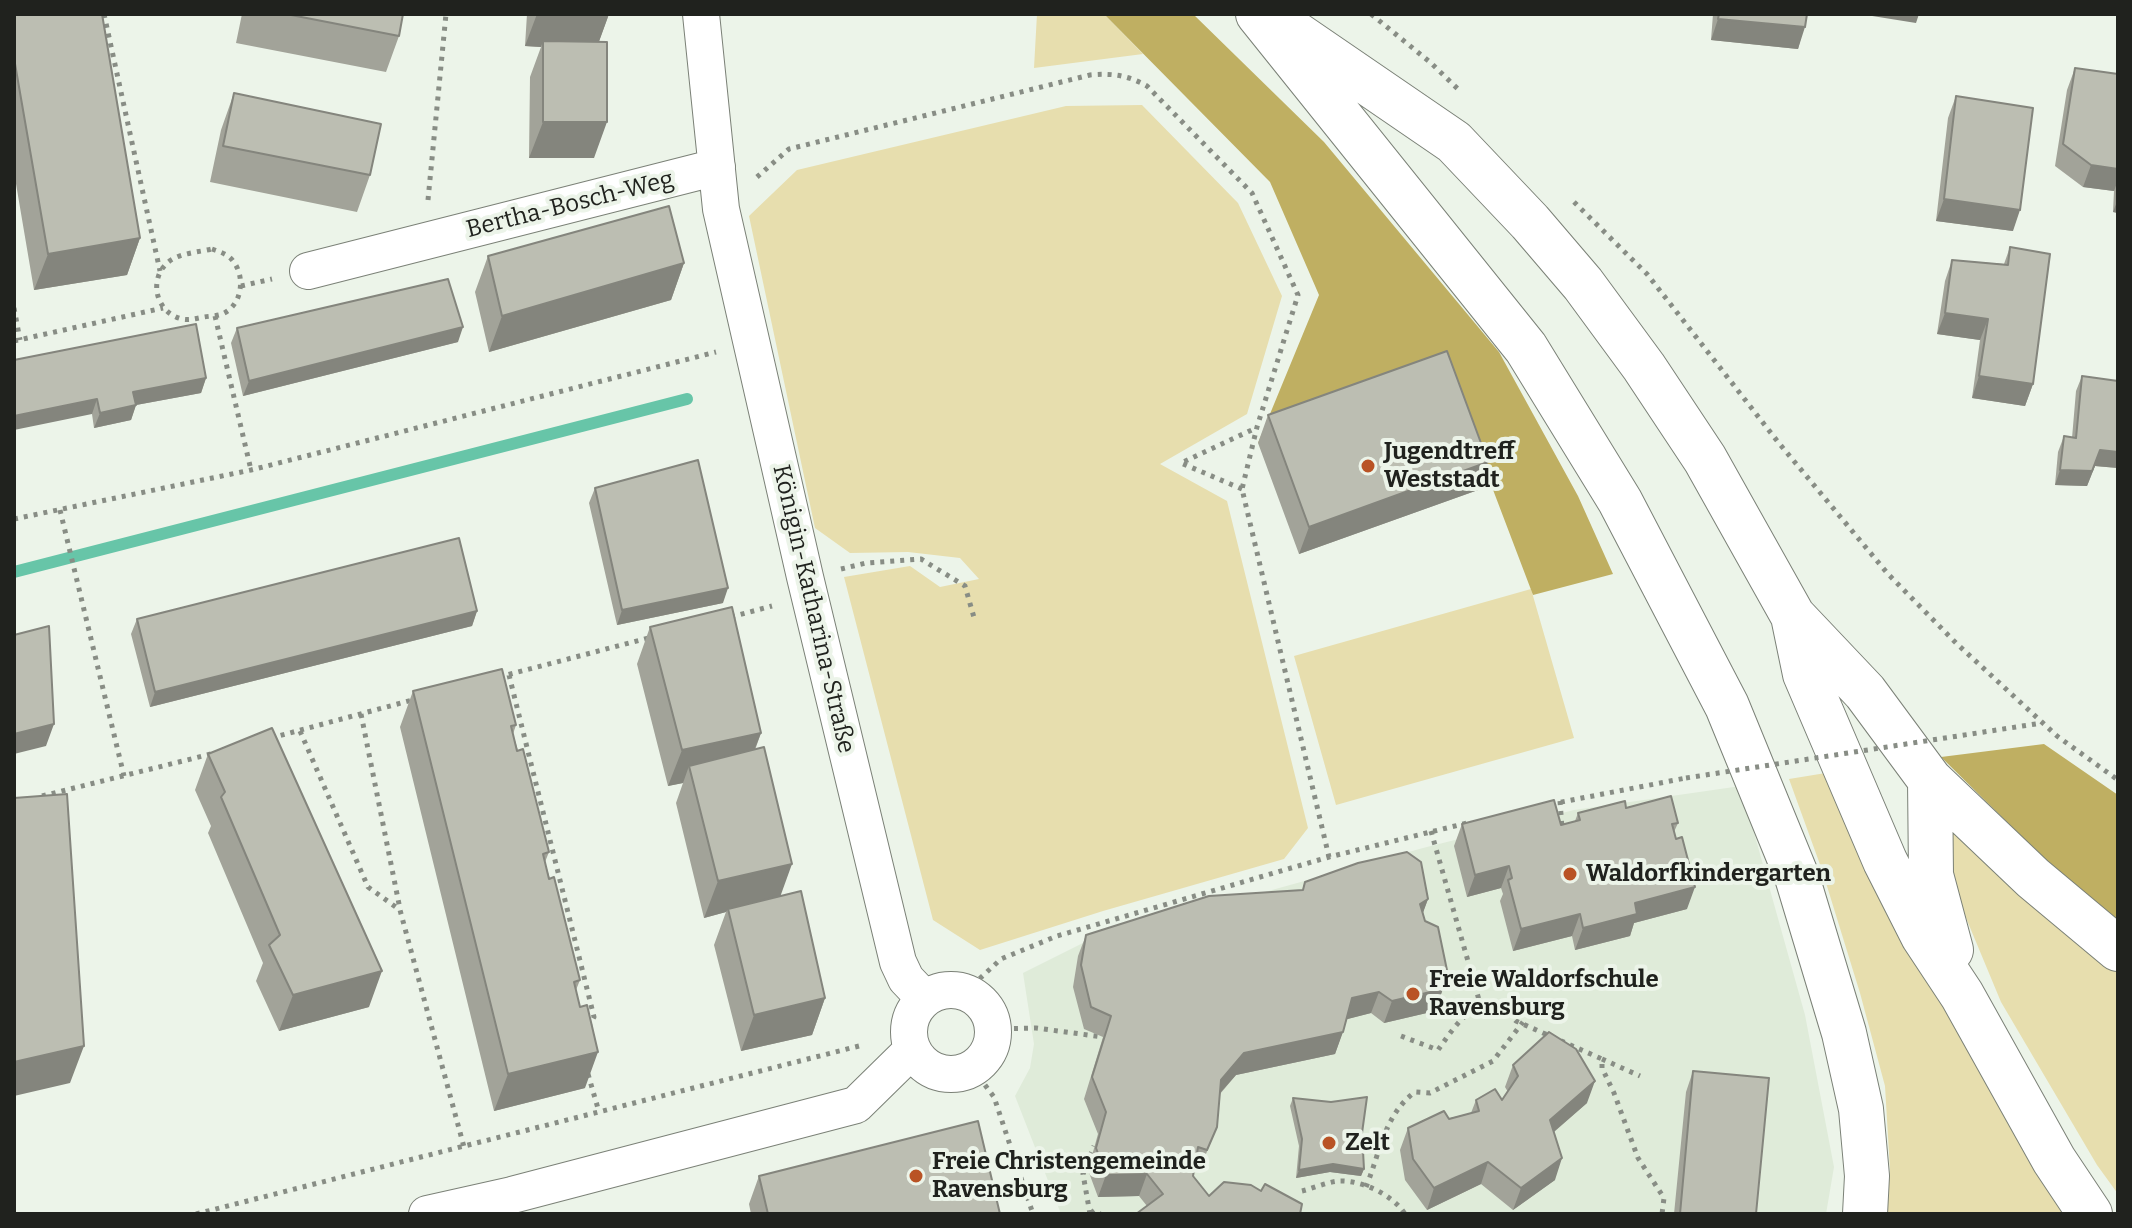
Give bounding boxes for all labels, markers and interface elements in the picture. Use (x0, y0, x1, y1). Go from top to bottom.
street label: Bertha-Bosch-Weg (463, 165, 677, 245)
place label: Jugendtreff Weststadt (1384, 438, 1514, 494)
marker: Jugendtreff Weststadt (1359, 457, 1377, 475)
street label: Königin-Katharina-Straße (766, 462, 860, 756)
place label: Waldorfkindergarten (1586, 860, 1831, 888)
marker: Waldorfkindergarten (1561, 865, 1579, 883)
place label: Freie Waldorfschule Ravensburg (1429, 966, 1659, 1022)
marker: Freie Waldorfschule Ravensburg (1404, 985, 1422, 1003)
place label: Zelt (1345, 1129, 1390, 1157)
marker: Zelt (1320, 1134, 1338, 1152)
place label: Freie Christengemeinde Ravensburg (932, 1148, 1206, 1204)
marker: Freie Christengemeinde Ravensburg (907, 1167, 925, 1185)

